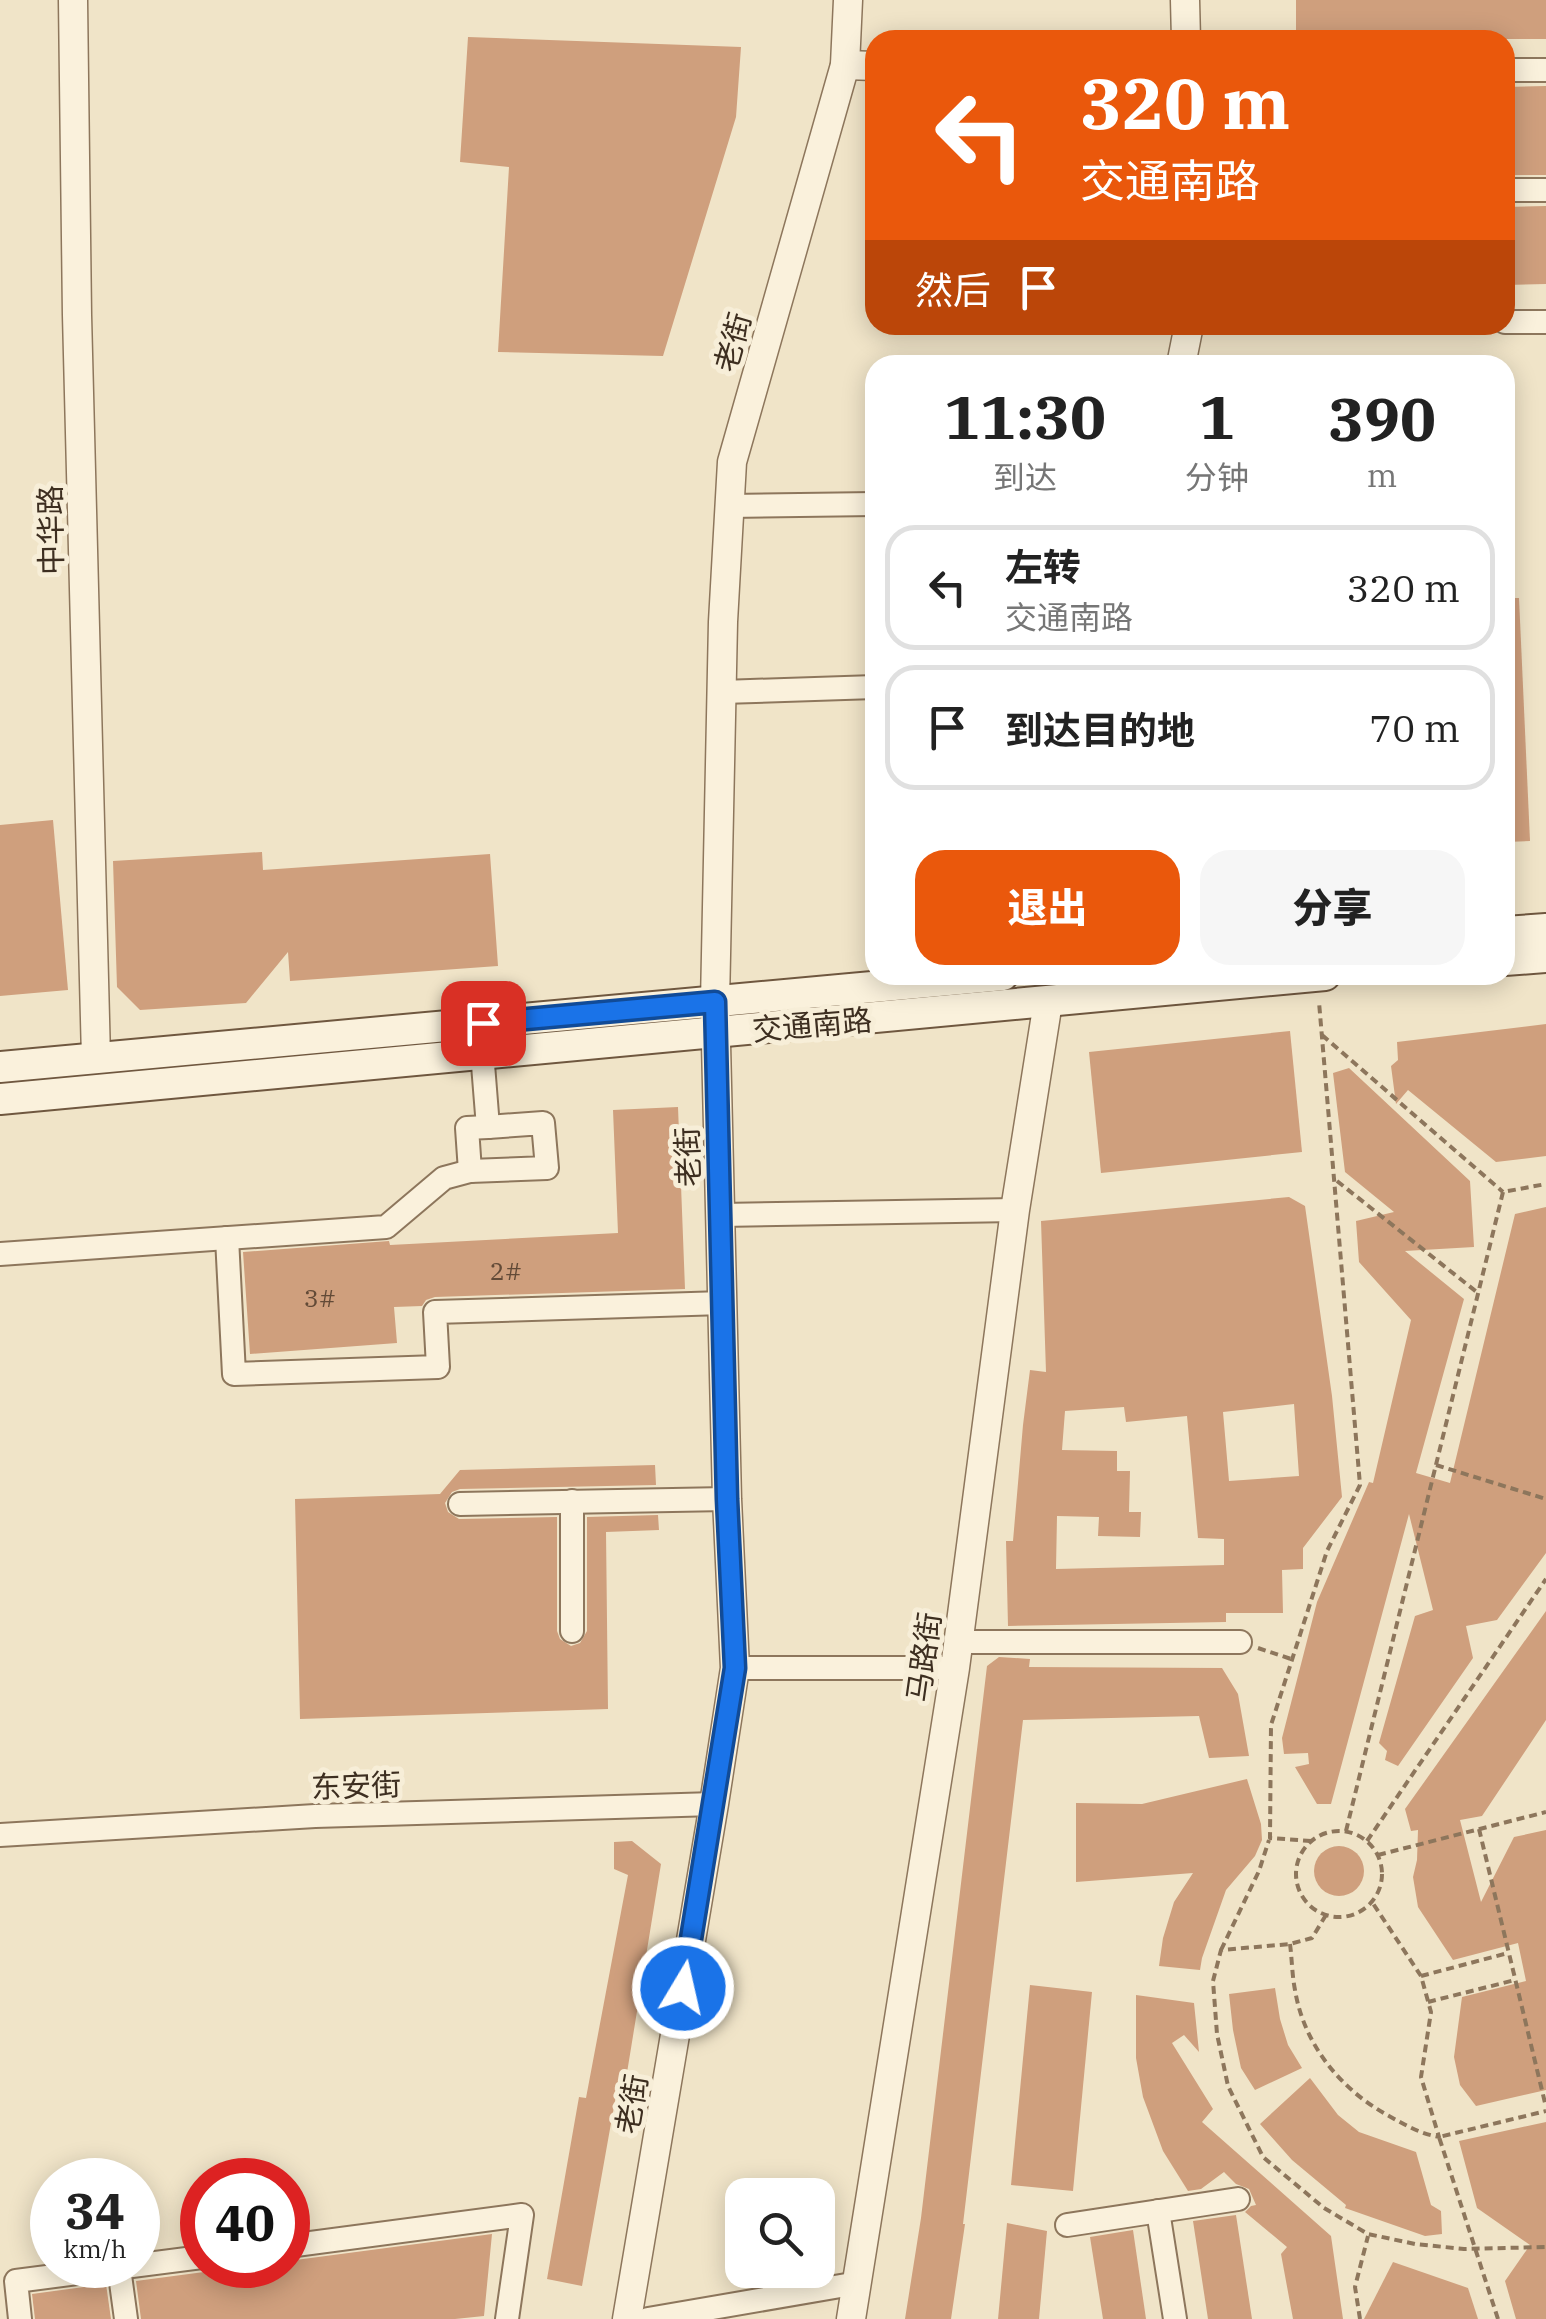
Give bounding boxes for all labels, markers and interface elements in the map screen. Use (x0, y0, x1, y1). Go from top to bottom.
text: 320 m (1080, 57, 1290, 148)
icon: left (915, 70, 1045, 200)
text: 交通南路 (1080, 151, 1260, 209)
icon: arrive (1011, 260, 1066, 315)
text: 然后 (915, 265, 991, 314)
street label: 老街 (705, 308, 759, 376)
text: 11:30 (944, 377, 1106, 456)
text: 1 (1199, 377, 1235, 456)
text: 390 (1328, 379, 1436, 458)
text: m (1367, 454, 1397, 496)
text: 到达 (993, 456, 1057, 498)
text: 分钟 (1185, 456, 1249, 498)
street label: 中华路 (30, 485, 70, 575)
text: 左转 (1005, 542, 1081, 591)
icon: left (920, 560, 975, 615)
text: 320 m (1347, 563, 1460, 612)
text: 交通南路 (1005, 596, 1133, 638)
icon: arrive (920, 700, 975, 755)
text: 70 m (1369, 703, 1460, 752)
text: 到达目的地 (1005, 705, 1195, 754)
button: 退出 (915, 850, 1180, 965)
button: 分享 (1200, 850, 1465, 965)
pin (441, 981, 526, 1066)
icon: arrive (456, 996, 511, 1051)
street label: 交通南路 (751, 999, 873, 1049)
street label: 老街 (666, 1126, 708, 1188)
house number: 2# (490, 1254, 522, 1287)
house number: 3# (304, 1281, 336, 1314)
street label: 马路街 (897, 1610, 949, 1704)
street label: 东安街 (310, 1764, 402, 1806)
position arrow (631, 1936, 735, 2040)
street label: 老街 (607, 2071, 655, 2137)
speed limit sign: 40 (180, 2158, 310, 2288)
text: 34 (65, 2178, 125, 2243)
map controls (725, 2178, 835, 2288)
button: search (725, 2178, 835, 2288)
text: km/h (63, 2232, 127, 2265)

